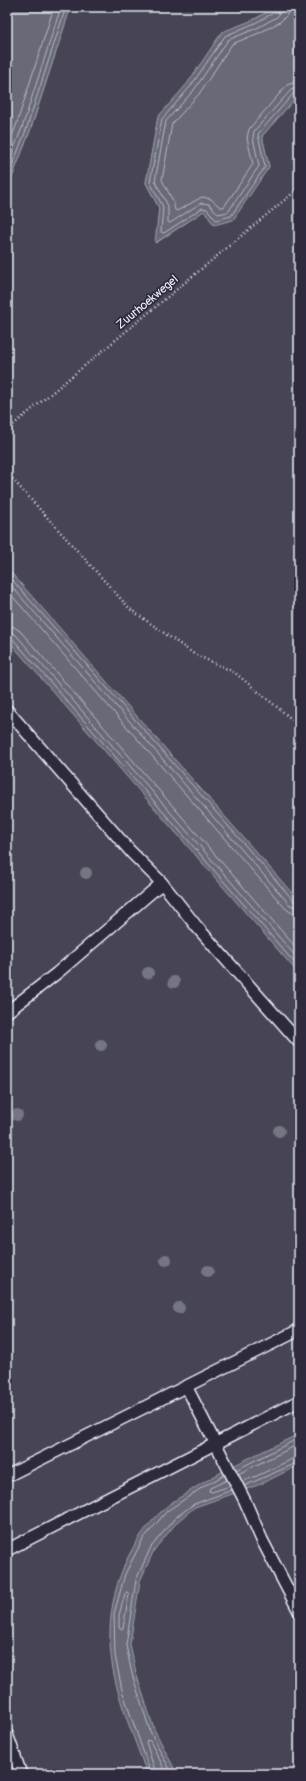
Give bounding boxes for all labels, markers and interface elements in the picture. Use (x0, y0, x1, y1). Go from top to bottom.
street label: Zuurhoekwegel (113, 272, 181, 333)

